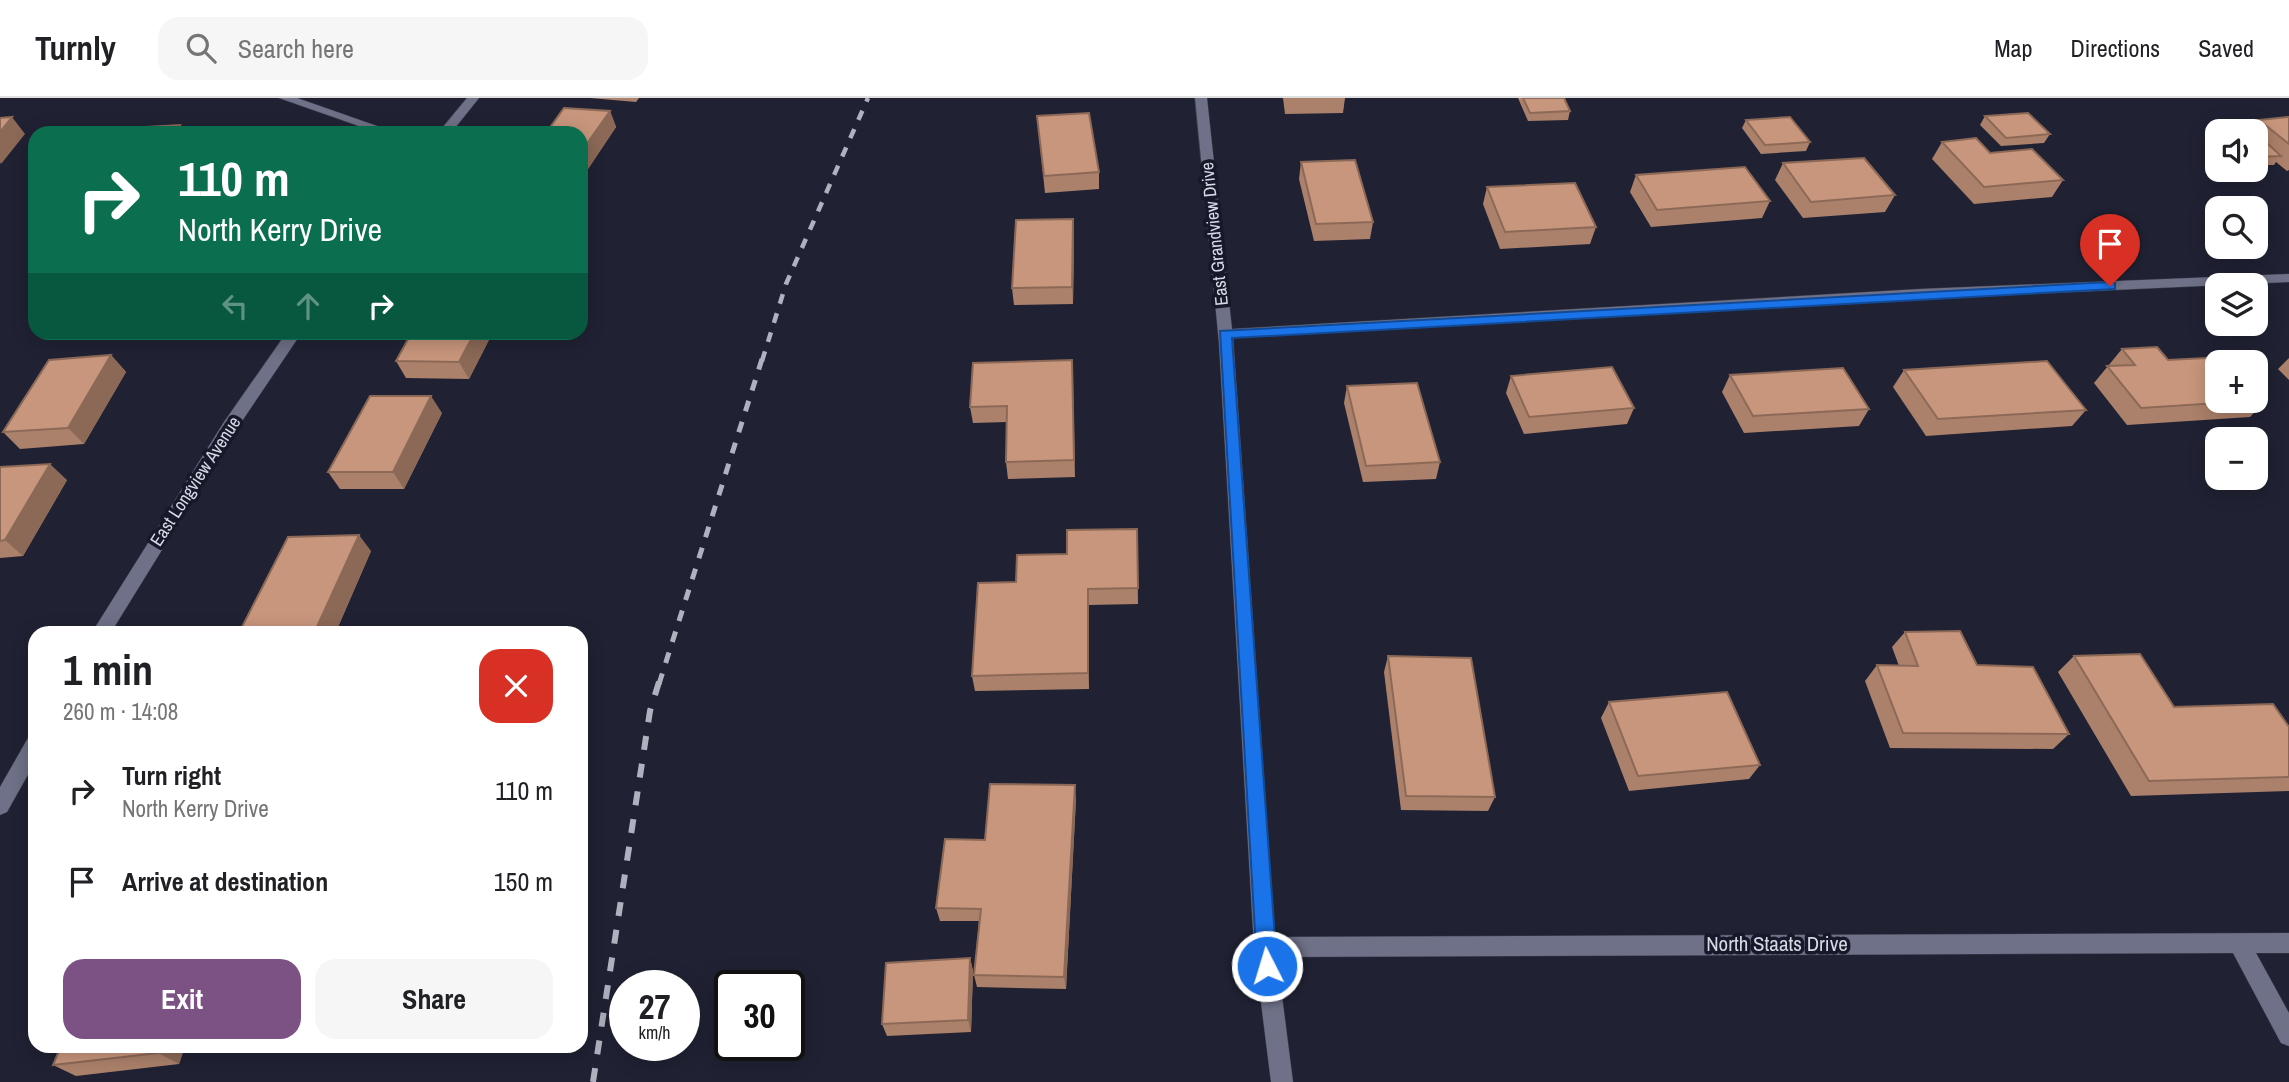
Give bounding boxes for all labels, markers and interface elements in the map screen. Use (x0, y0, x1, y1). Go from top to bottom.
search box (158, 17, 648, 80)
text: Turnly (35, 26, 116, 70)
icon: search (182, 29, 220, 67)
text: Search here (238, 31, 354, 66)
text: Map (1994, 32, 2032, 64)
text: Directions (2070, 32, 2160, 64)
text: Saved (2198, 32, 2254, 64)
map controls (2205, 119, 2268, 490)
button: sound (2205, 119, 2268, 182)
text: 110 m (178, 145, 290, 211)
icon: right (63, 154, 154, 245)
street label: East Grandview Drive (1194, 161, 1234, 307)
button: search (2205, 196, 2268, 259)
text: North Kerry Drive (178, 208, 382, 251)
pin (2080, 214, 2140, 286)
icon: arrive (2091, 225, 2129, 263)
button: layers (2205, 273, 2268, 336)
icon: left (216, 287, 254, 325)
icon: ahead (289, 287, 327, 325)
icon: right (362, 287, 400, 325)
button: + (2205, 350, 2268, 413)
street label: East Longview Avenue (144, 411, 246, 551)
button: − (2205, 427, 2268, 490)
text: 1 min (63, 642, 153, 698)
button: close (479, 649, 553, 723)
text: 260 m · 14:08 (63, 696, 178, 727)
text: Turn right (122, 758, 221, 793)
icon: right (63, 772, 101, 810)
text: 110 m (495, 773, 553, 808)
text: North Kerry Drive (122, 793, 269, 824)
icon: arrive (63, 863, 101, 901)
text: Arrive at destination (122, 864, 328, 899)
text: 150 m (494, 864, 553, 899)
position arrow (1230, 929, 1304, 1003)
street label: North Staats Drive (1706, 929, 1848, 958)
button: Exit (63, 959, 301, 1039)
button: Share (315, 959, 553, 1039)
speed limit sign: 30 (714, 970, 805, 1061)
text: 27 (639, 983, 670, 1030)
text: km/h (639, 1020, 671, 1045)

